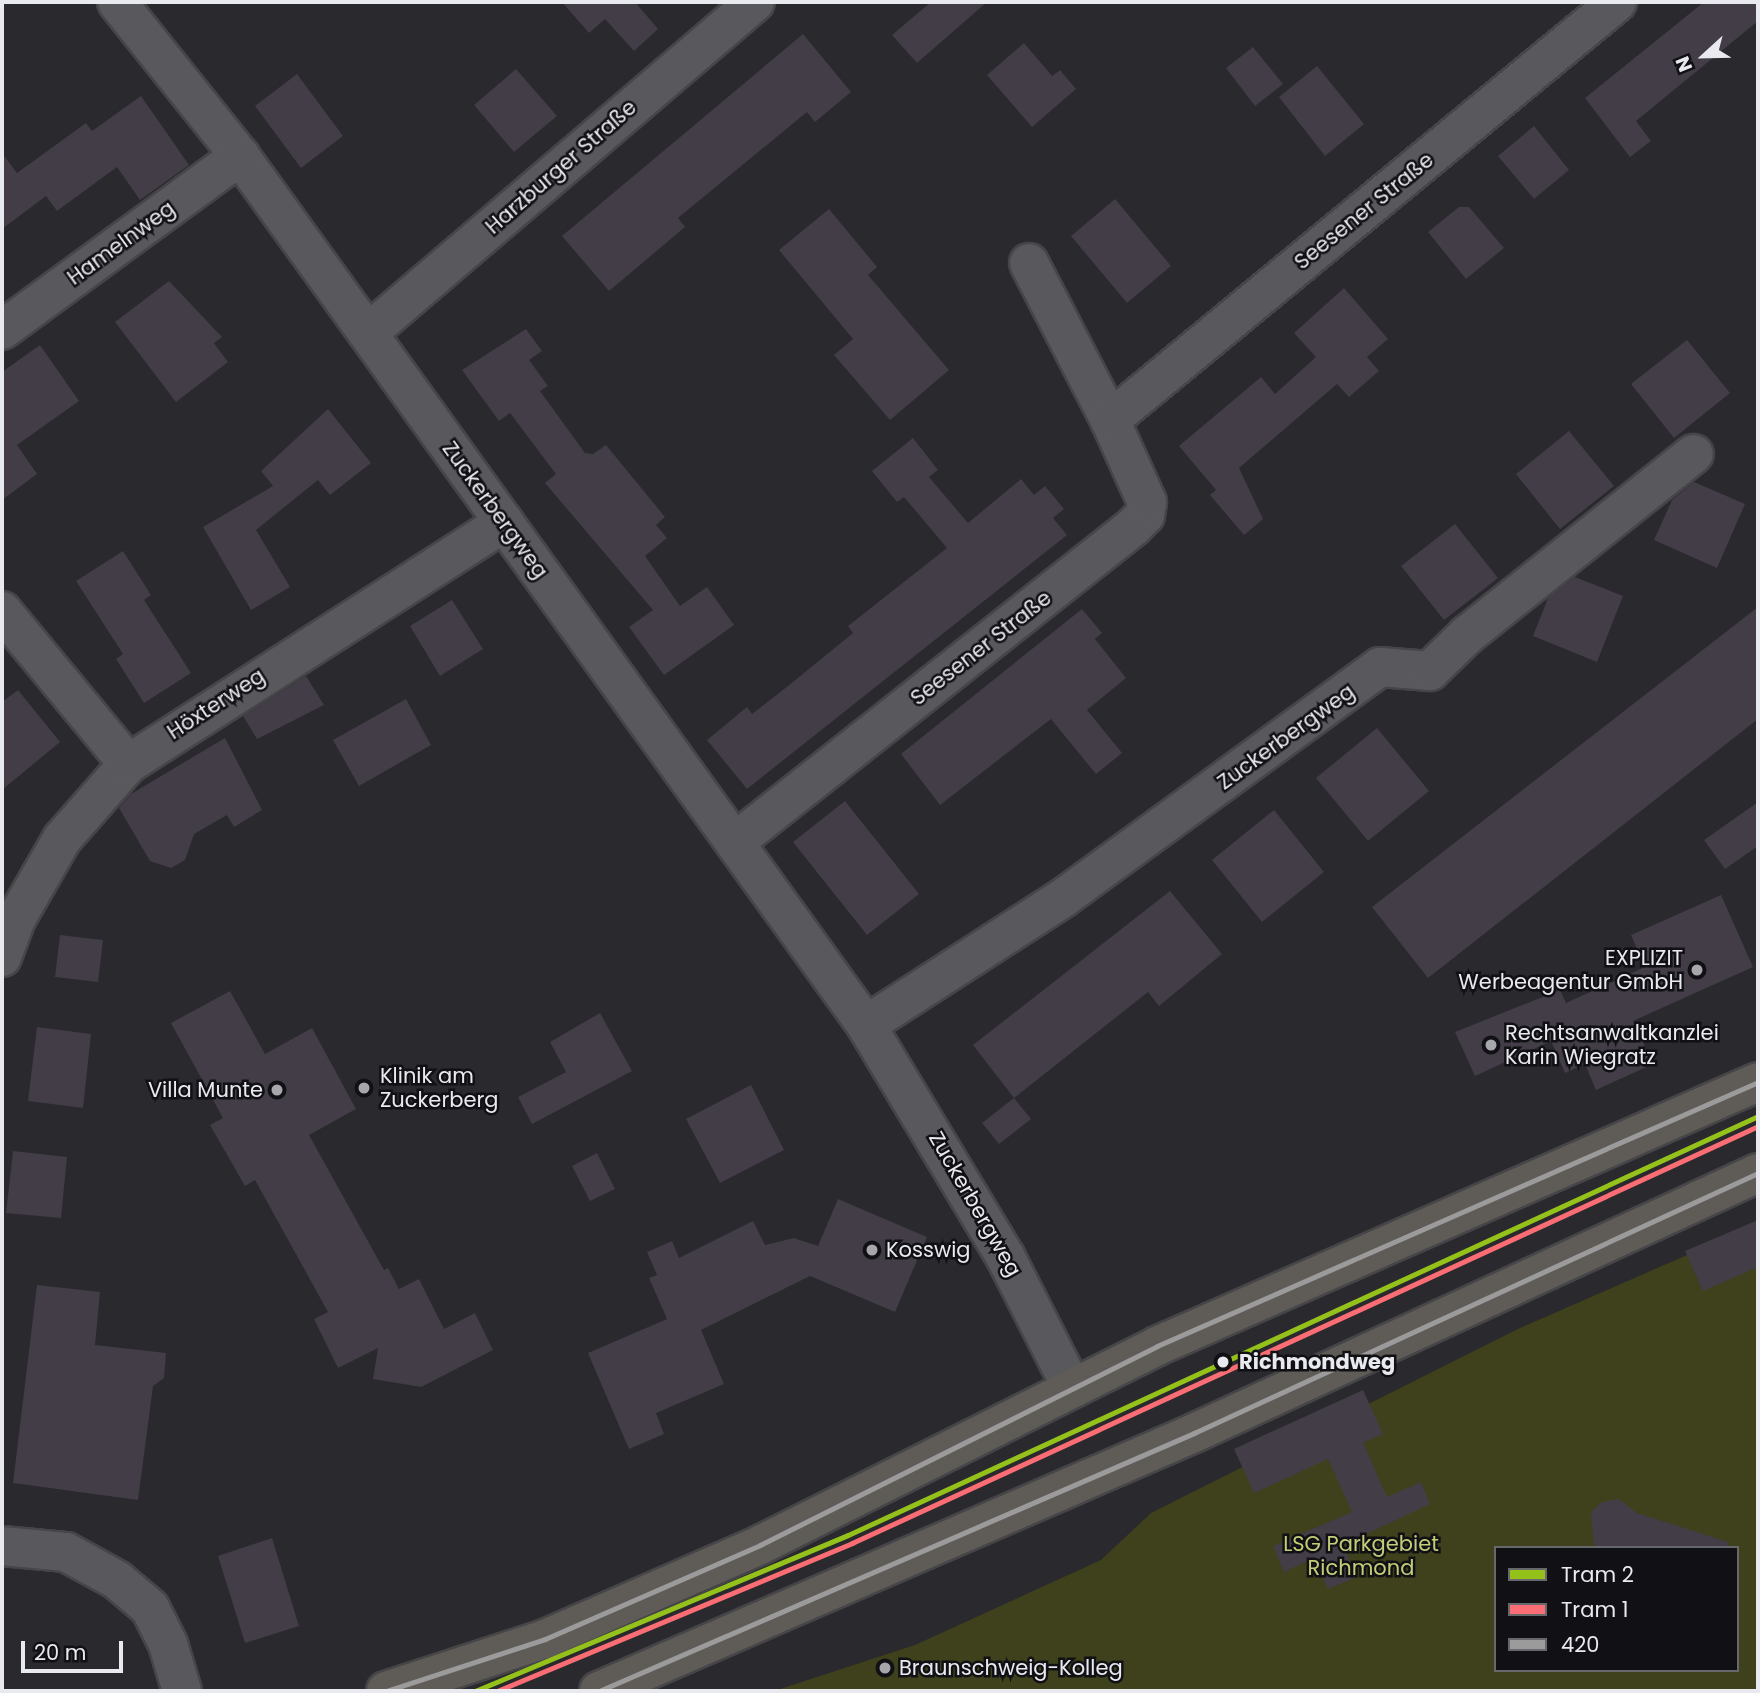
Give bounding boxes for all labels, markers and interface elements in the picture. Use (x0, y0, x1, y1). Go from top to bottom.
north arrow (1669, 21, 1739, 91)
text: N (1669, 52, 1699, 76)
street label: Harzburger Straße (480, 95, 642, 239)
street label: Seesener Straße (1289, 147, 1439, 275)
street label: Hamelnweg (62, 196, 180, 290)
street label: Zuckerbergweg (437, 437, 553, 583)
street label: Seesener Straße (906, 585, 1056, 711)
street label: Höxterweg (163, 663, 269, 745)
street label: Zuckerbergweg (1213, 679, 1359, 795)
place label: EXPLIZIT Werbeagentur GmbH (1458, 945, 1683, 995)
marker: EXPLIZIT Werbeagentur GmbH (1689, 962, 1705, 978)
place label: Rechtsanwaltkanzlei Karin Wiegratz (1505, 1020, 1719, 1070)
marker: Rechtsanwaltkanzlei Karin Wiegratz (1483, 1037, 1499, 1053)
place label: Klinik am Zuckerberg (380, 1063, 498, 1113)
place label: Villa Munte (148, 1077, 263, 1103)
marker: Klinik am Zuckerberg (354, 1078, 374, 1098)
marker: Villa Munte (269, 1082, 285, 1098)
street label: Zuckerbergweg (923, 1127, 1027, 1281)
place label: Kosswig (886, 1237, 971, 1263)
marker: Kosswig (864, 1242, 880, 1258)
place label: Richmondweg (1239, 1349, 1395, 1375)
marker: Richmondweg (1213, 1352, 1233, 1372)
park label: LSG Parkgebiet Richmond (1283, 1531, 1439, 1581)
legend (1494, 1546, 1739, 1672)
text: Tram 2 (1561, 1560, 1634, 1589)
text: Tram 1 (1561, 1595, 1628, 1624)
scale bar (24, 1626, 126, 1670)
text: 420 (1561, 1630, 1599, 1659)
text: 20 m (34, 1638, 87, 1667)
place label: Braunschweig-Kolleg (899, 1655, 1123, 1681)
marker: Braunschweig-Kolleg (877, 1660, 893, 1676)

